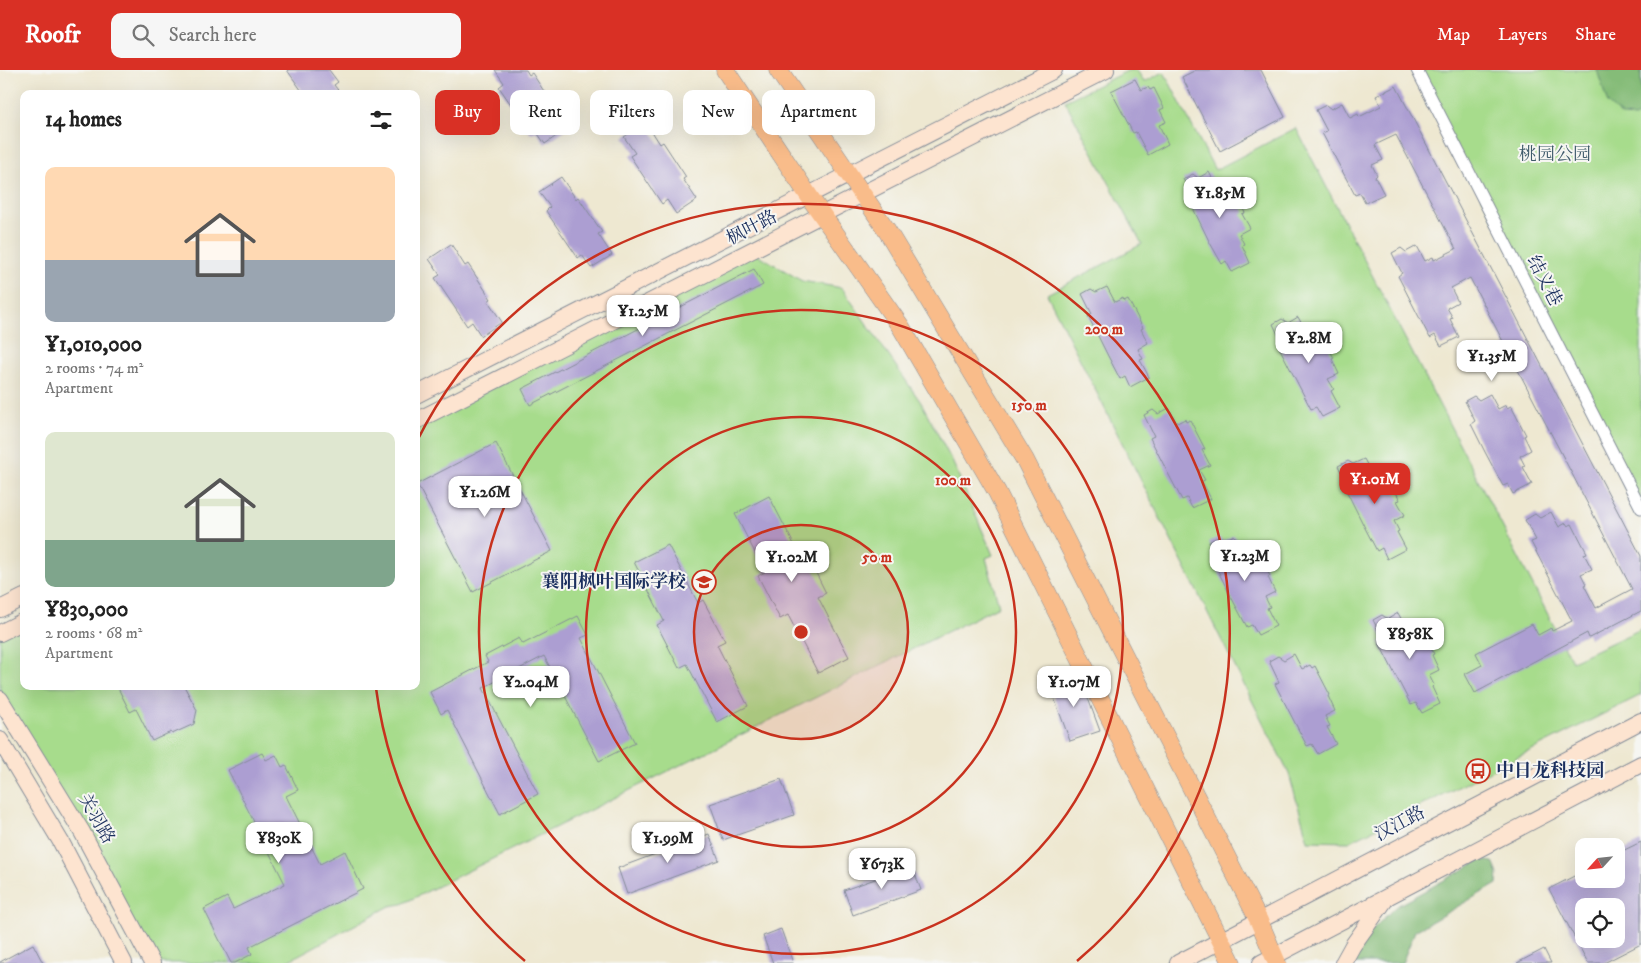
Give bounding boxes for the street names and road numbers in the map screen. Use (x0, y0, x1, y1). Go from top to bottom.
street label: 枫叶路 (723, 206, 781, 250)
street label: 结义巷 (1522, 252, 1566, 310)
street label: 关羽路 (73, 790, 119, 848)
street label: 汉江路 (1371, 802, 1429, 846)

